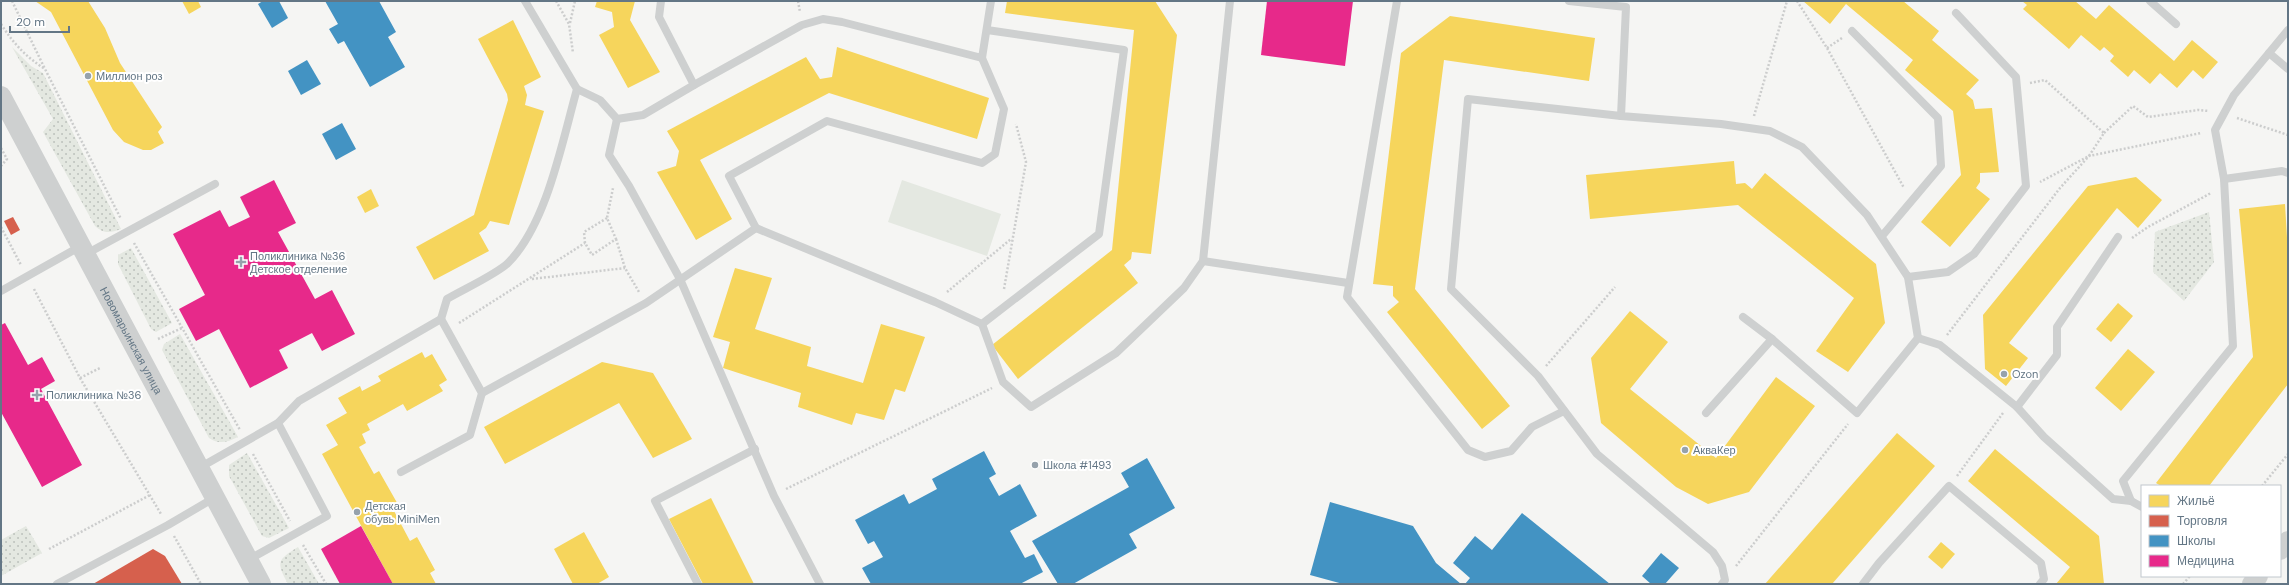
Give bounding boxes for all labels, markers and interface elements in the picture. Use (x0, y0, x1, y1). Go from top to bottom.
scale bar (10, 8, 69, 34)
text: 20 m (16, 14, 45, 30)
place label: Миллион роз (96, 69, 163, 83)
marker: Миллион роз (83, 71, 93, 81)
place label: Поликлиника №36 Детское отделение (250, 249, 347, 276)
marker: Поликлиника №36 Детское отделение (235, 256, 247, 268)
street label: Новомарьинская улица (97, 284, 166, 397)
place label: Ozon (2012, 367, 2038, 381)
marker: Ozon (1999, 369, 2009, 379)
place label: Поликлиника №36 (46, 388, 141, 402)
marker: Поликлиника №36 (31, 389, 43, 401)
place label: АкваКер (1693, 443, 1736, 457)
marker: АкваКер (1680, 445, 1690, 455)
place label: Школа #1493 (1043, 458, 1112, 472)
marker: Школа #1493 (1030, 460, 1040, 470)
legend (2141, 485, 2281, 577)
text: Жильё (2177, 493, 2215, 509)
place label: Детская обувь MiniMen (365, 499, 440, 526)
marker: Детская обувь MiniMen (352, 507, 362, 517)
text: Торговля (2177, 513, 2227, 529)
text: Школы (2177, 533, 2215, 549)
text: Медицина (2177, 553, 2234, 569)

